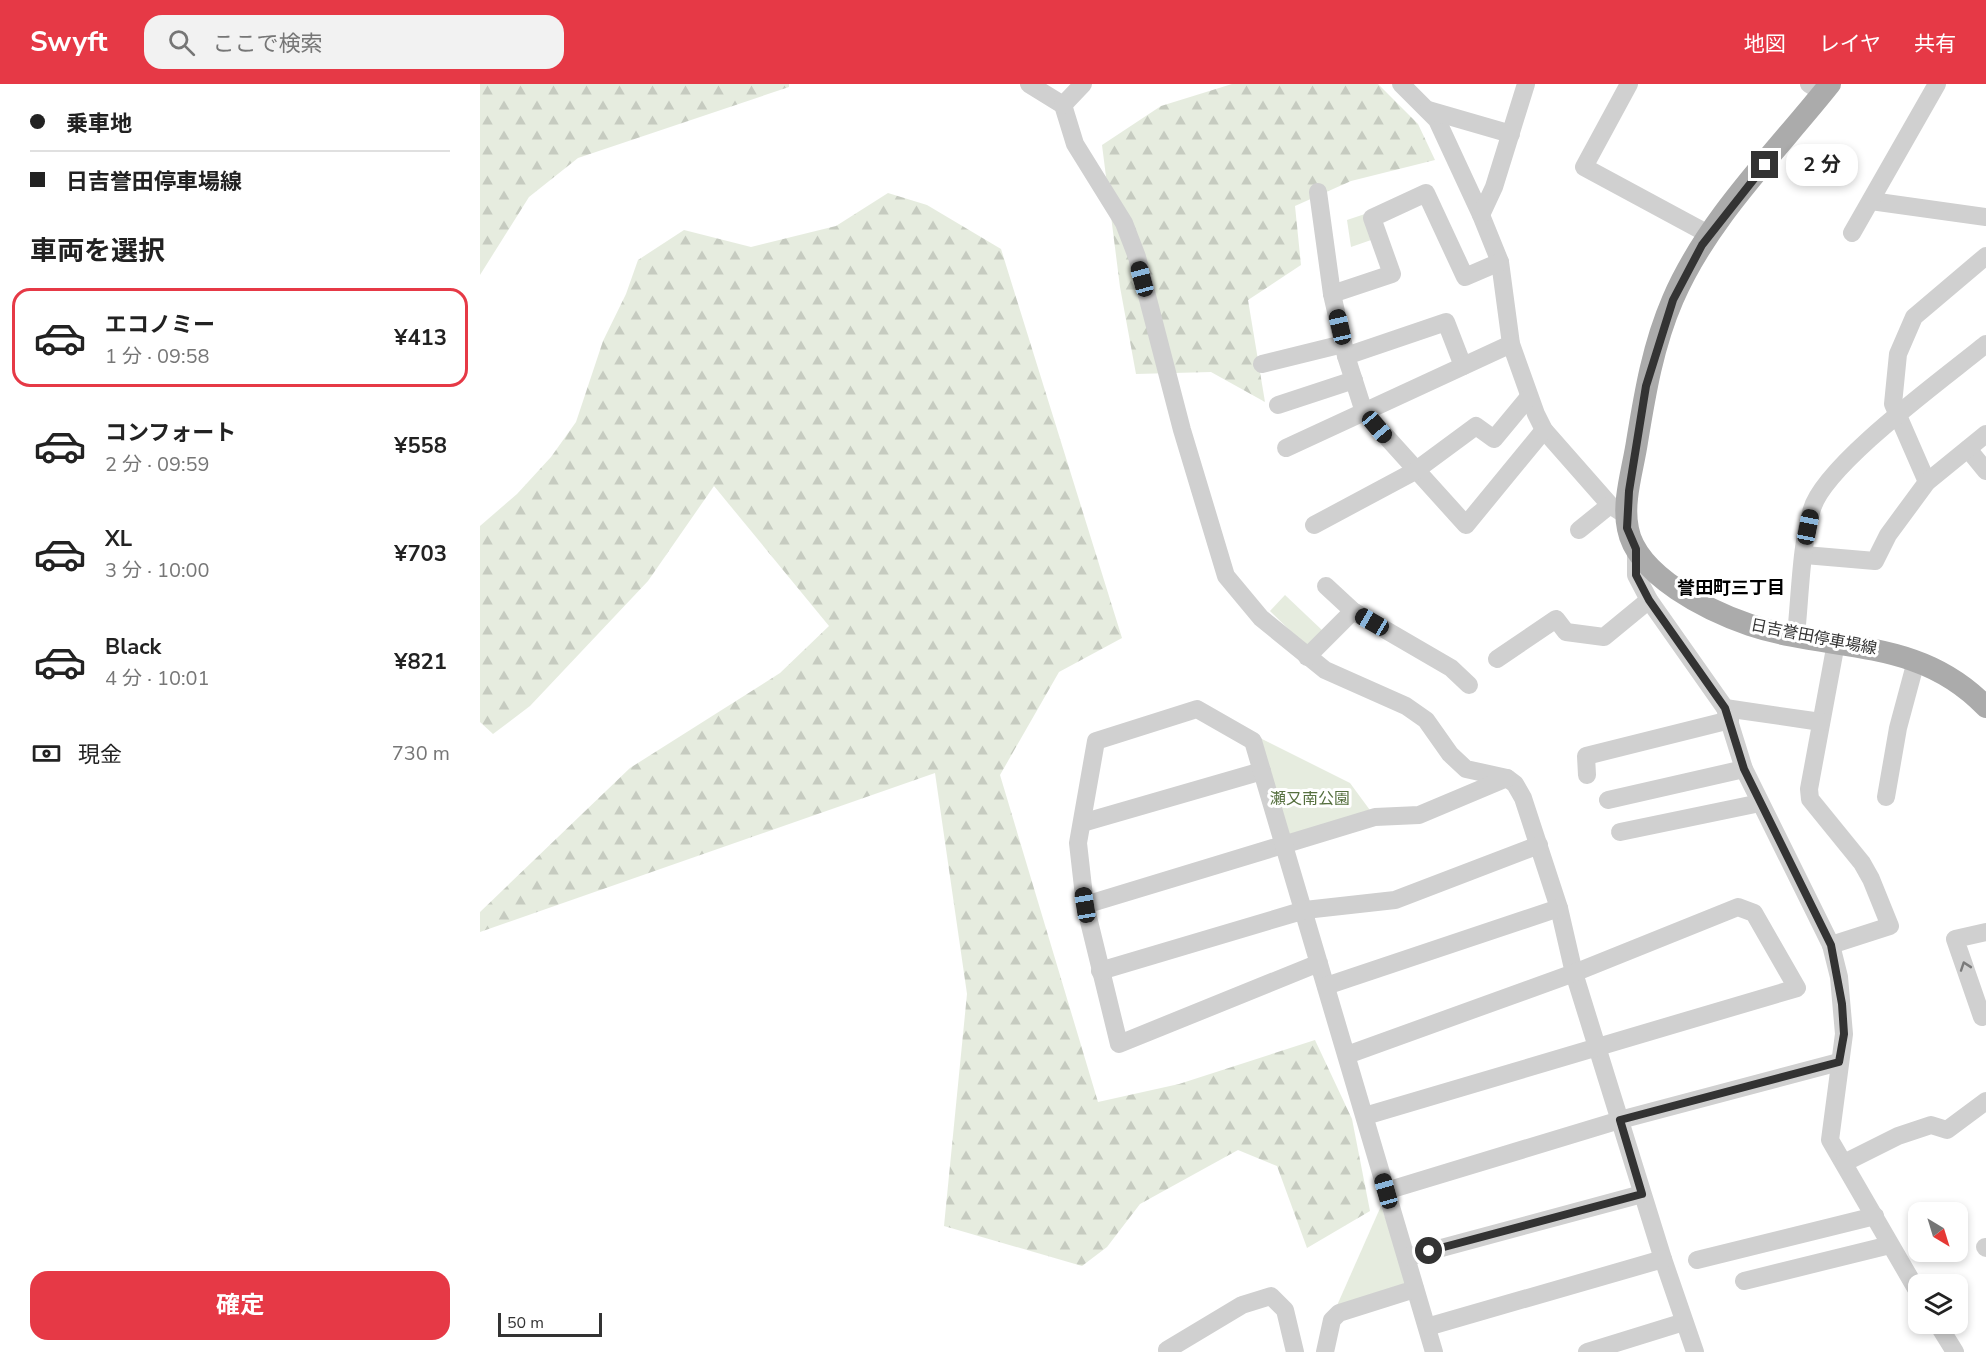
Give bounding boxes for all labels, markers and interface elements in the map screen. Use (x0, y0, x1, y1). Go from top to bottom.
search box (144, 15, 564, 69)
text: Swyft (30, 23, 108, 61)
icon: search (165, 26, 198, 59)
text: ここで検索 (213, 29, 323, 59)
text: 地図 (1744, 30, 1786, 58)
text: レイヤ (1819, 30, 1881, 58)
text: 共有 (1914, 30, 1956, 58)
text: 乗車地 (66, 109, 132, 139)
callout: 2 分 (1786, 144, 1858, 186)
route end (1751, 151, 1778, 178)
text: 2 分 (1803, 151, 1841, 178)
text: 日吉誉田停車場線 (66, 167, 242, 197)
text: 車両を選択 (30, 233, 165, 270)
car (1129, 259, 1155, 299)
car (1327, 307, 1353, 347)
text: エコノミー (105, 310, 215, 340)
icon: car (33, 311, 87, 365)
text: ¥413 (394, 323, 447, 353)
text: 1 分 · 09:58 (105, 343, 210, 370)
car (1359, 407, 1395, 447)
text: コンフォート (105, 418, 236, 448)
icon: car (33, 419, 87, 473)
text: ¥558 (394, 431, 447, 461)
text: 2 分 · 09:59 (105, 451, 210, 478)
car (1796, 508, 1820, 546)
text: XL (105, 524, 132, 554)
icon: car (33, 527, 87, 581)
text: ¥703 (394, 539, 447, 569)
text: 3 分 · 10:00 (105, 557, 210, 584)
district label: 誉田町三丁目 (1677, 576, 1785, 600)
car (1352, 605, 1392, 639)
street label: 日吉誉田停車場線 (1749, 614, 1879, 660)
text: Black (105, 632, 161, 662)
icon: car (33, 635, 87, 689)
text: ¥821 (394, 647, 447, 677)
text: 4 分 · 10:01 (105, 665, 210, 692)
icon: cash (30, 737, 63, 770)
text: 現金 (78, 740, 122, 770)
text: 730 m (392, 740, 450, 767)
park label: 瀬又南公園 (1270, 788, 1350, 810)
car (1073, 886, 1097, 924)
one-way arrow (1959, 961, 1972, 972)
car (1372, 1171, 1400, 1211)
north arrow (1908, 1202, 1968, 1262)
map controls (1908, 1202, 1968, 1334)
route start (1415, 1237, 1442, 1264)
button: 確定 (30, 1271, 450, 1340)
button: layers (1908, 1274, 1968, 1334)
scale bar (498, 1310, 602, 1338)
text: 50 m (507, 1312, 544, 1334)

